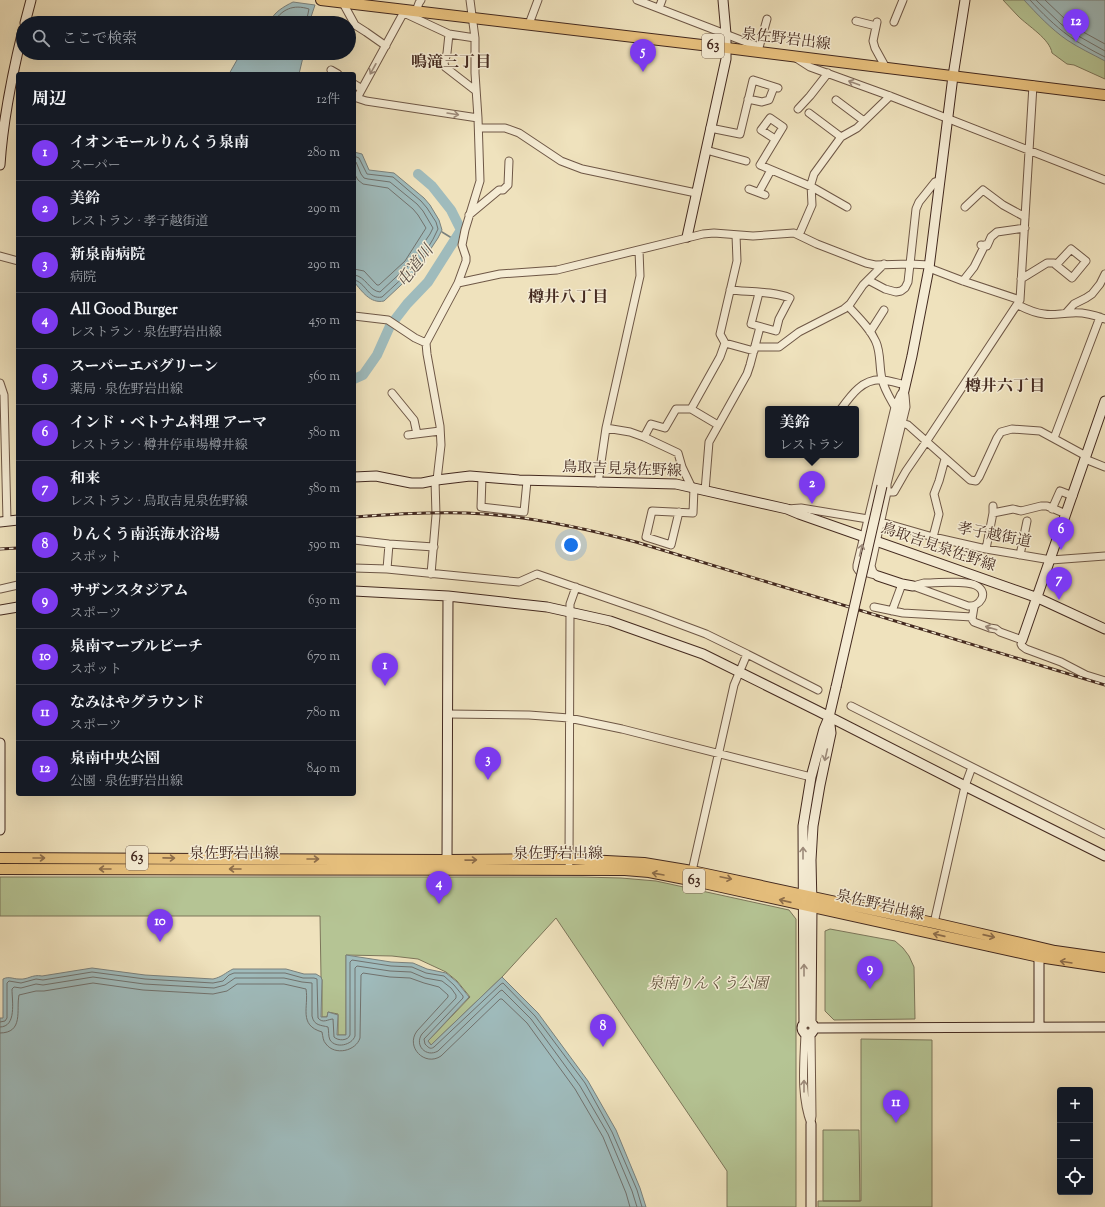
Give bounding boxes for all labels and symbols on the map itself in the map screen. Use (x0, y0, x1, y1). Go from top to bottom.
pin: 12 (1063, 9, 1089, 42)
street label: 泉佐野岩出線 (740, 24, 832, 56)
road number: 63 (702, 34, 724, 58)
pin: 5 (630, 39, 656, 72)
district label: 鳴滝三丁目 (411, 52, 491, 75)
one-way arrow (369, 63, 376, 75)
one-way arrow (847, 79, 860, 86)
one-way arrow (446, 110, 459, 118)
water label: 屯道川 (392, 239, 441, 293)
district label: 樽井八丁目 (528, 287, 608, 310)
district label: 樽井六丁目 (965, 376, 1045, 399)
street label: 鳥取吉見泉佐野線 (562, 457, 682, 483)
pin: 2 (799, 471, 825, 504)
pin: 6 (1048, 517, 1074, 550)
street label: 鳥取吉見泉佐野線 (878, 519, 998, 577)
street label: 孝子越街道 (955, 519, 1033, 553)
your location (561, 535, 581, 555)
one-way arrow (857, 544, 865, 557)
pin: 7 (1046, 567, 1072, 600)
one-way arrow (984, 624, 997, 631)
pin: 1 (372, 653, 398, 686)
pin: 3 (475, 747, 501, 780)
one-way arrow (822, 748, 830, 761)
street label: 泉佐野岩出線 (189, 844, 279, 865)
street label: 泉佐野岩出線 (513, 844, 603, 865)
road number: 63 (126, 846, 148, 870)
one-way arrow (799, 847, 807, 860)
one-way arrow (32, 854, 45, 862)
one-way arrow (162, 854, 175, 862)
one-way arrow (306, 855, 319, 863)
one-way arrow (464, 856, 477, 864)
one-way arrow (99, 865, 112, 873)
one-way arrow (229, 865, 242, 873)
road number: 63 (683, 869, 705, 893)
one-way arrow (652, 870, 665, 878)
pin: 4 (426, 871, 452, 904)
one-way arrow (719, 875, 732, 883)
street label: 泉佐野岩出線 (834, 886, 926, 926)
one-way arrow (779, 897, 792, 905)
pin: 10 (147, 909, 173, 942)
one-way arrow (933, 930, 946, 938)
one-way arrow (983, 932, 996, 940)
pin: 9 (857, 956, 883, 989)
one-way arrow (1060, 958, 1073, 966)
one-way arrow (800, 964, 808, 977)
park label: 泉南りんくう公園 (648, 974, 771, 995)
pin: 8 (590, 1014, 616, 1047)
one-way arrow (800, 1080, 808, 1093)
pin: 11 (883, 1090, 909, 1123)

